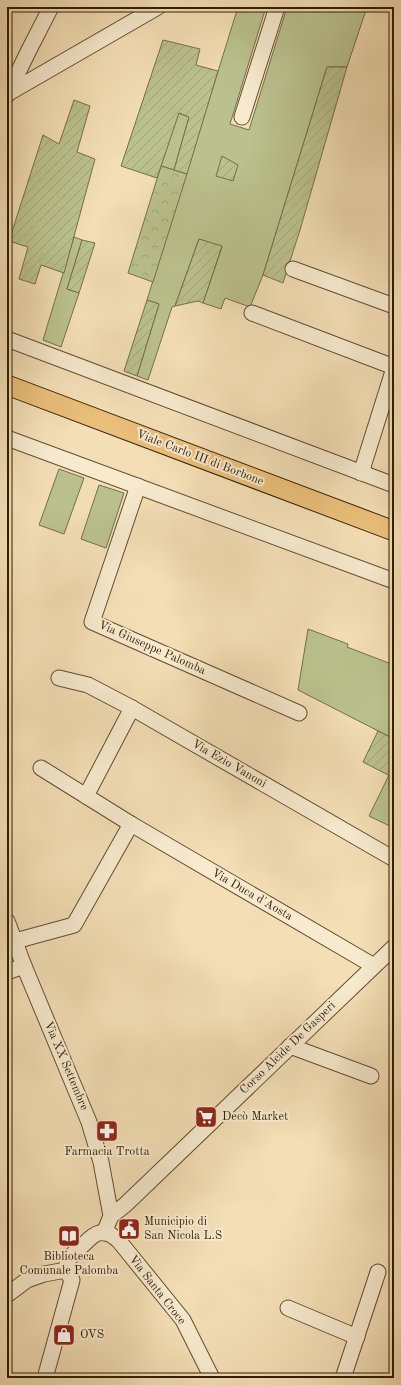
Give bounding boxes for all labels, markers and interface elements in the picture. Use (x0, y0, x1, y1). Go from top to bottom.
street label: Viale Carlo III di Borbone (135, 428, 266, 488)
street label: Via Giuseppe Palomba (97, 619, 207, 677)
street label: Via Ezio Vanoni (190, 738, 268, 790)
street label: Via Duca d'Aosta (210, 867, 295, 923)
street label: Corso Alcide De Gasperi (238, 999, 338, 1097)
street label: Via XX Settembre (42, 1020, 90, 1113)
supermarket icon: Decò Market (193, 1104, 219, 1130)
place label: Decò Market (222, 1111, 288, 1123)
pharmacy icon: Farmacia Trotta (94, 1118, 120, 1144)
place label: Farmacia Trotta (64, 1146, 150, 1158)
public building icon: Municipio di San Nicola L.S (116, 1216, 142, 1242)
place label: Municipio di San Nicola L.S (144, 1216, 222, 1242)
library icon: Biblioteca Comunale Palomba (56, 1223, 82, 1249)
place label: Biblioteca Comunale Palomba (20, 1251, 118, 1277)
street label: Via Santa Croce (126, 1253, 188, 1327)
shop icon: OVS (51, 1322, 77, 1348)
place label: OVS (80, 1329, 104, 1341)

